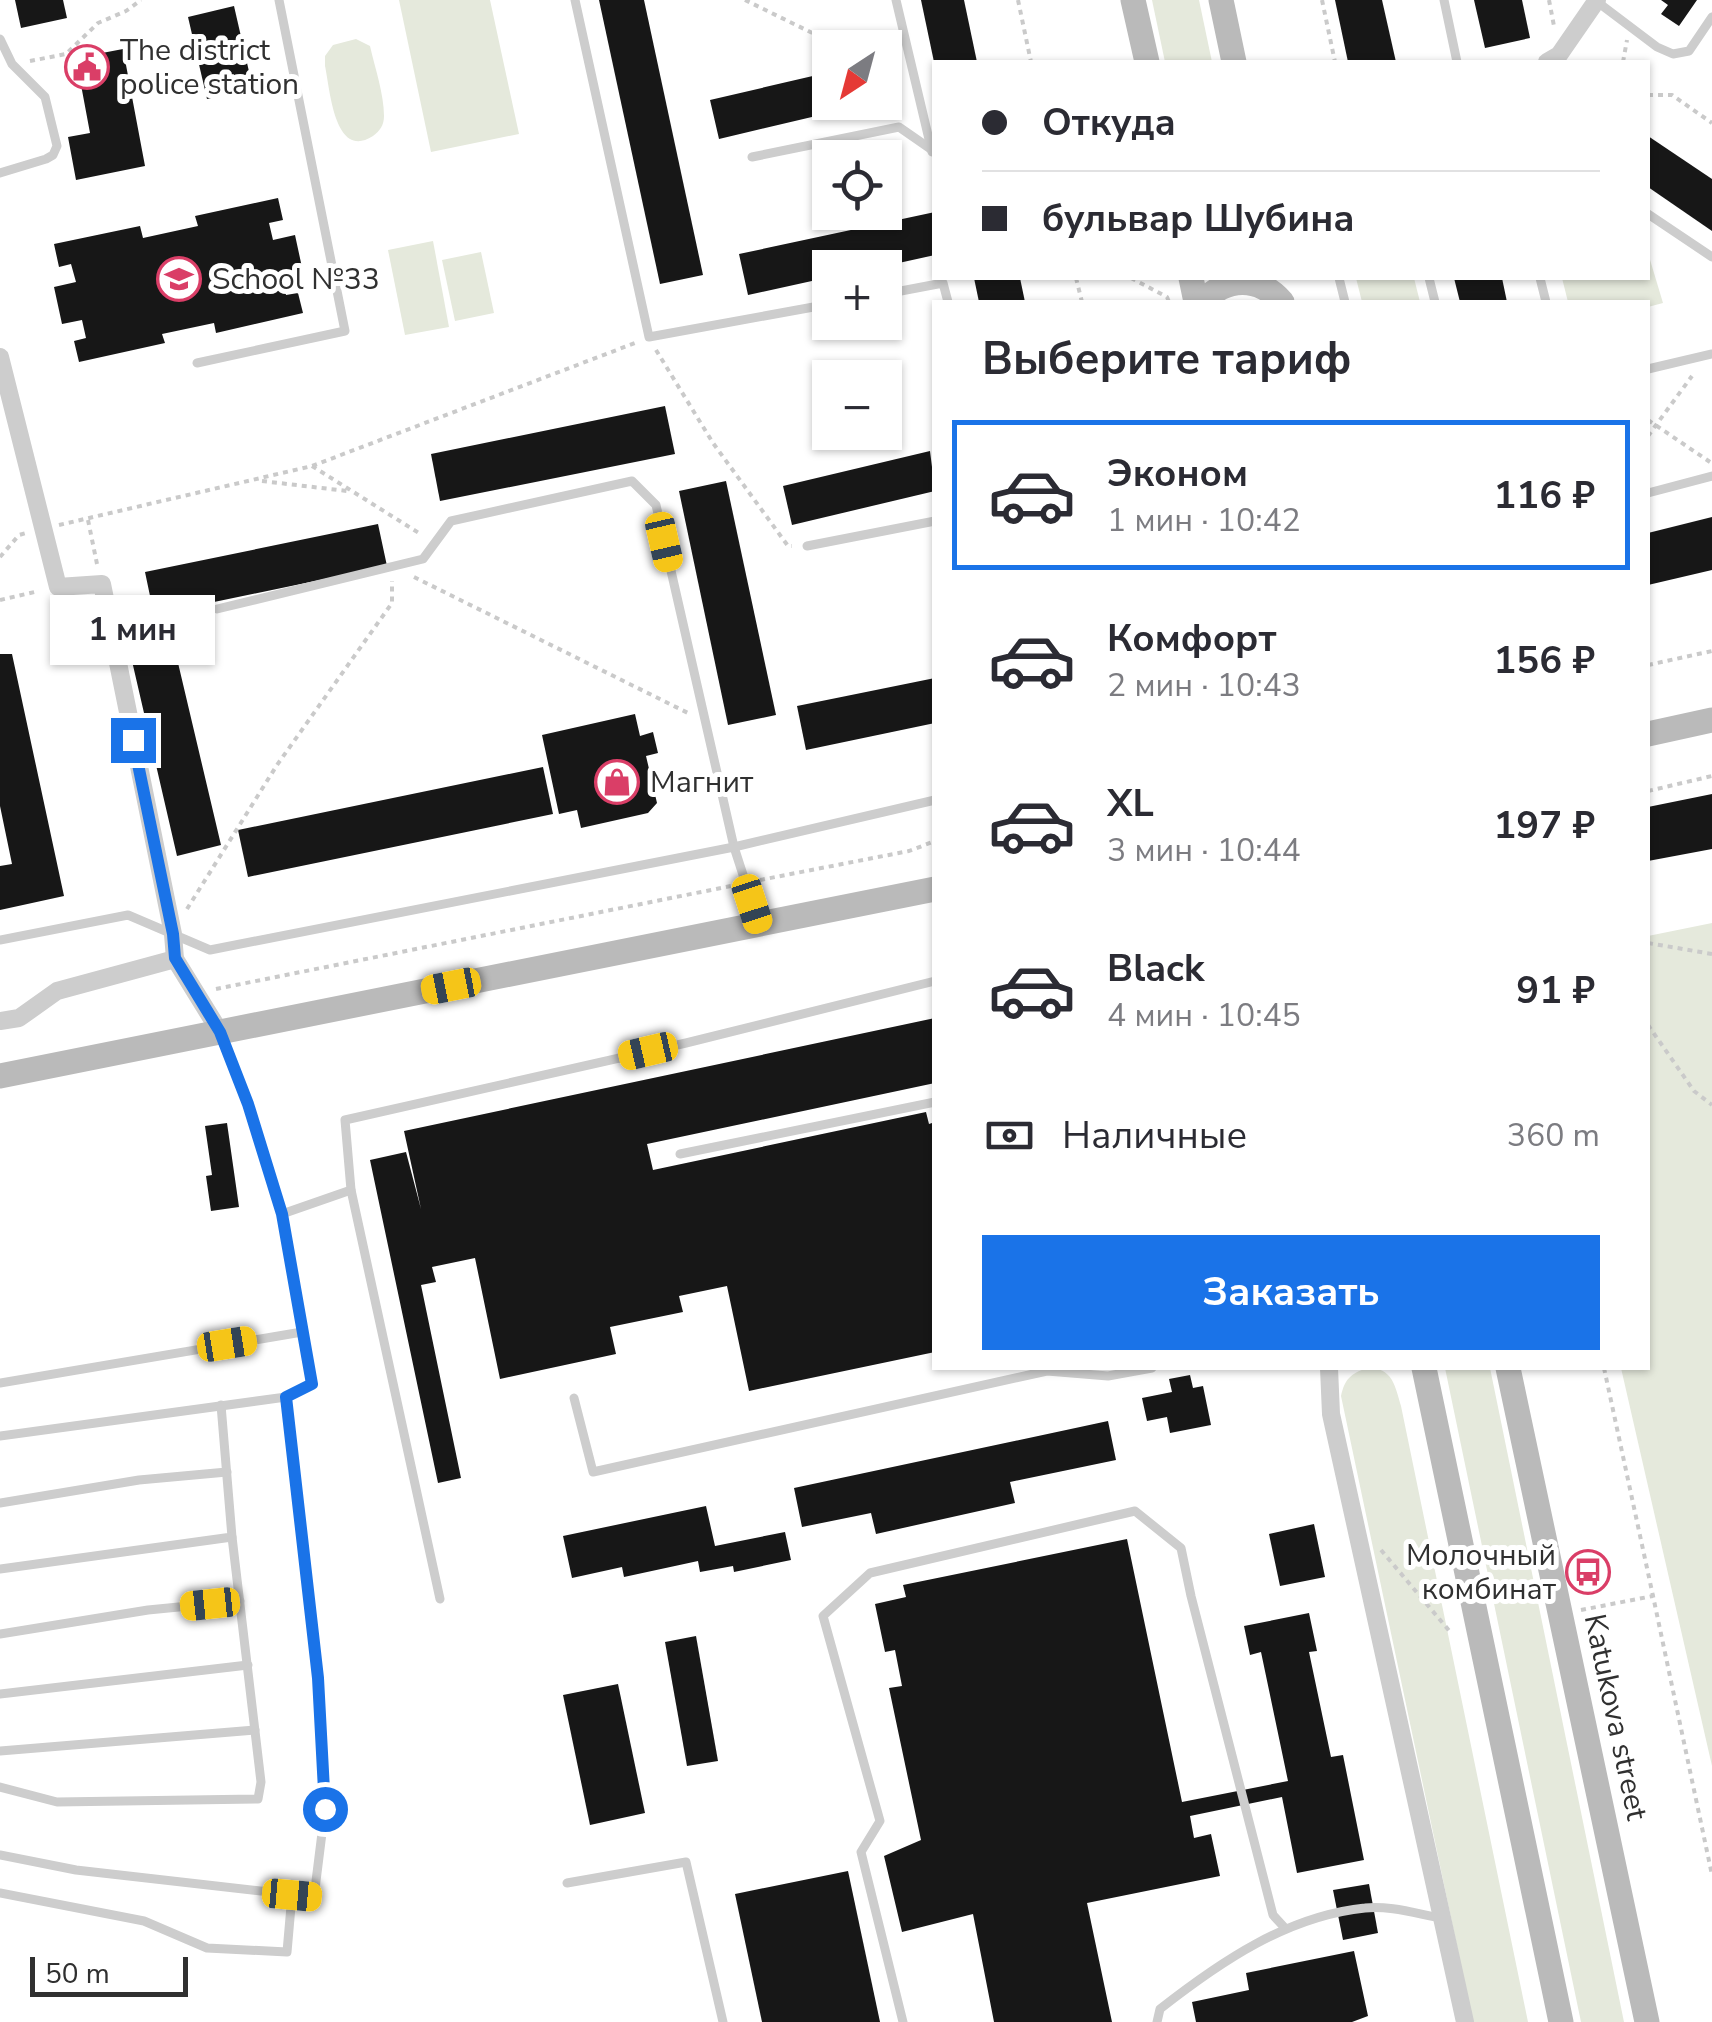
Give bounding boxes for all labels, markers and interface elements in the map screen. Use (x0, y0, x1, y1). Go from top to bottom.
place label: The district police station (120, 30, 299, 105)
north arrow (812, 30, 902, 120)
map controls (812, 30, 902, 450)
public building icon: The district police station (64, 44, 110, 90)
text: Откуда (1042, 97, 1176, 148)
button: locate (812, 140, 902, 230)
text: бульвар Шубина (1042, 193, 1355, 244)
button: + (812, 250, 902, 340)
school or university icon: School №33 (156, 256, 202, 302)
place label: School №33 (212, 259, 380, 300)
text: Выберите тариф (982, 329, 1352, 390)
button: − (812, 360, 902, 450)
text: Эконом (1107, 448, 1248, 499)
icon: car (987, 450, 1077, 540)
text: 116 ₽ (1494, 470, 1595, 521)
text: 1 мин · 10:42 (1107, 499, 1301, 542)
car (643, 509, 685, 575)
callout: 1 мин (51, 595, 216, 665)
text: 1 мин (88, 608, 177, 651)
text: Комфорт (1107, 613, 1276, 664)
icon: car (987, 615, 1077, 705)
text: 156 ₽ (1494, 635, 1595, 686)
text: 2 мин · 10:43 (1107, 664, 1301, 707)
route end (111, 718, 156, 763)
shop icon: Магнит (594, 759, 640, 805)
place label: Магнит (650, 762, 754, 803)
text: XL (1107, 778, 1154, 829)
icon: car (987, 780, 1077, 870)
text: 197 ₽ (1494, 800, 1595, 851)
text: 3 мин · 10:44 (1107, 829, 1301, 872)
car (728, 871, 776, 937)
text: Black (1107, 943, 1204, 994)
icon: car (987, 945, 1077, 1035)
text: 91 ₽ (1516, 965, 1595, 1016)
car (419, 966, 483, 1006)
text: 4 мин · 10:45 (1107, 994, 1301, 1037)
car (615, 1030, 681, 1072)
icon: cash (982, 1108, 1037, 1163)
text: Наличные (1062, 1110, 1247, 1161)
text: 360 m (1507, 1114, 1600, 1157)
button: Заказать (982, 1235, 1600, 1350)
car (195, 1324, 259, 1364)
place label: Молочный комбинат (1406, 1535, 1557, 1610)
bus stop icon: Молочный комбинат (1565, 1549, 1611, 1595)
car (179, 1586, 241, 1622)
street label: Katukova street (1574, 1610, 1657, 1824)
route start (303, 1787, 348, 1832)
car (261, 1877, 323, 1913)
scale bar (30, 1952, 188, 1996)
text: 50 m (45, 1955, 110, 1993)

